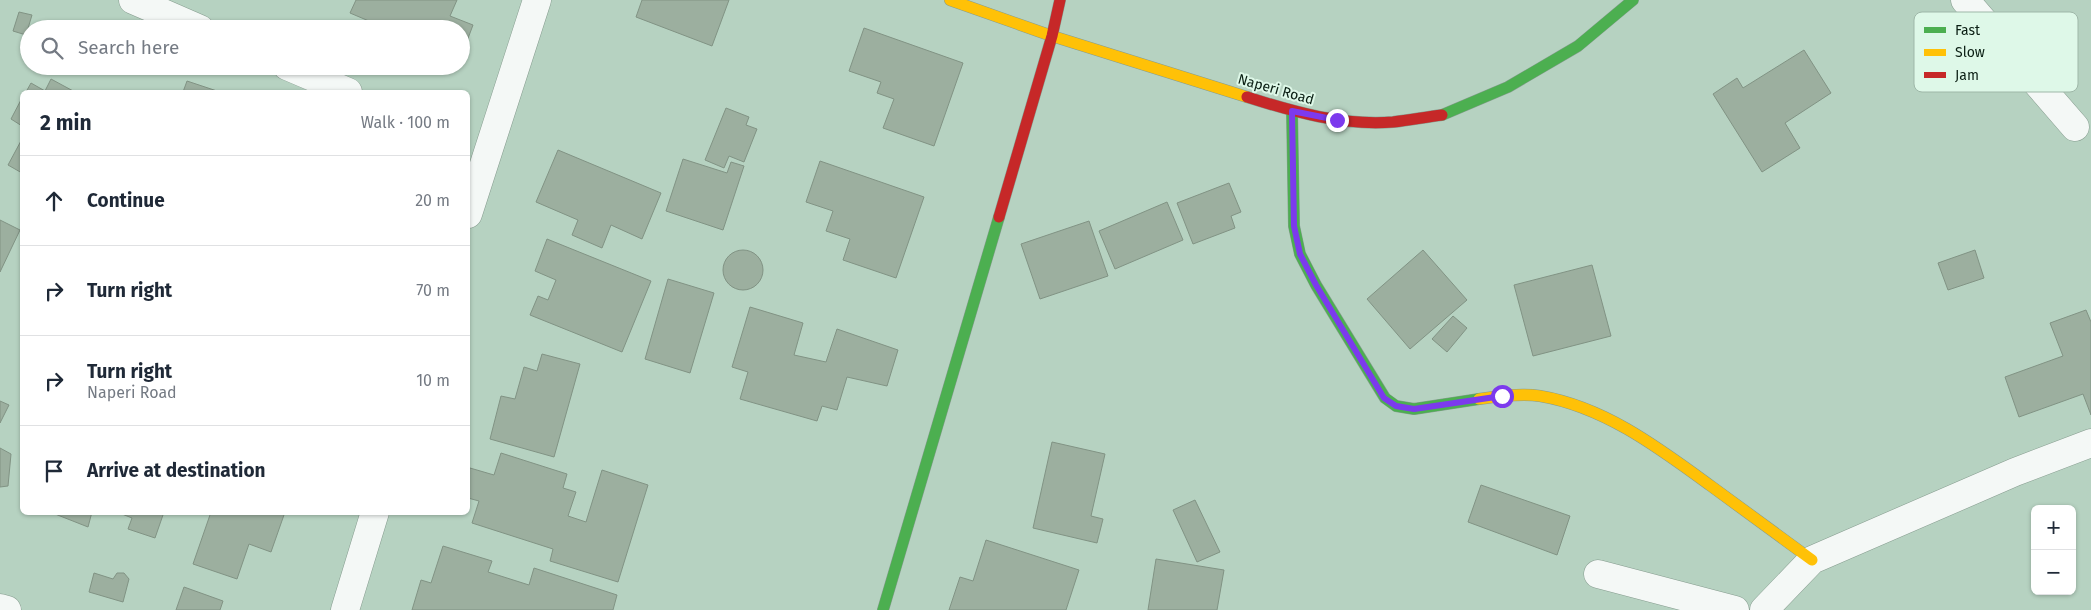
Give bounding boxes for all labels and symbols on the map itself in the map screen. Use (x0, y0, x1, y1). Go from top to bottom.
legend (1914, 12, 2078, 92)
text: Fast (1955, 22, 1981, 39)
text: Slow (1955, 44, 1985, 61)
text: Jam (1955, 67, 1979, 84)
street label: Naperi Road (1236, 70, 1316, 108)
route end (1326, 109, 1349, 132)
route start (1491, 385, 1514, 408)

